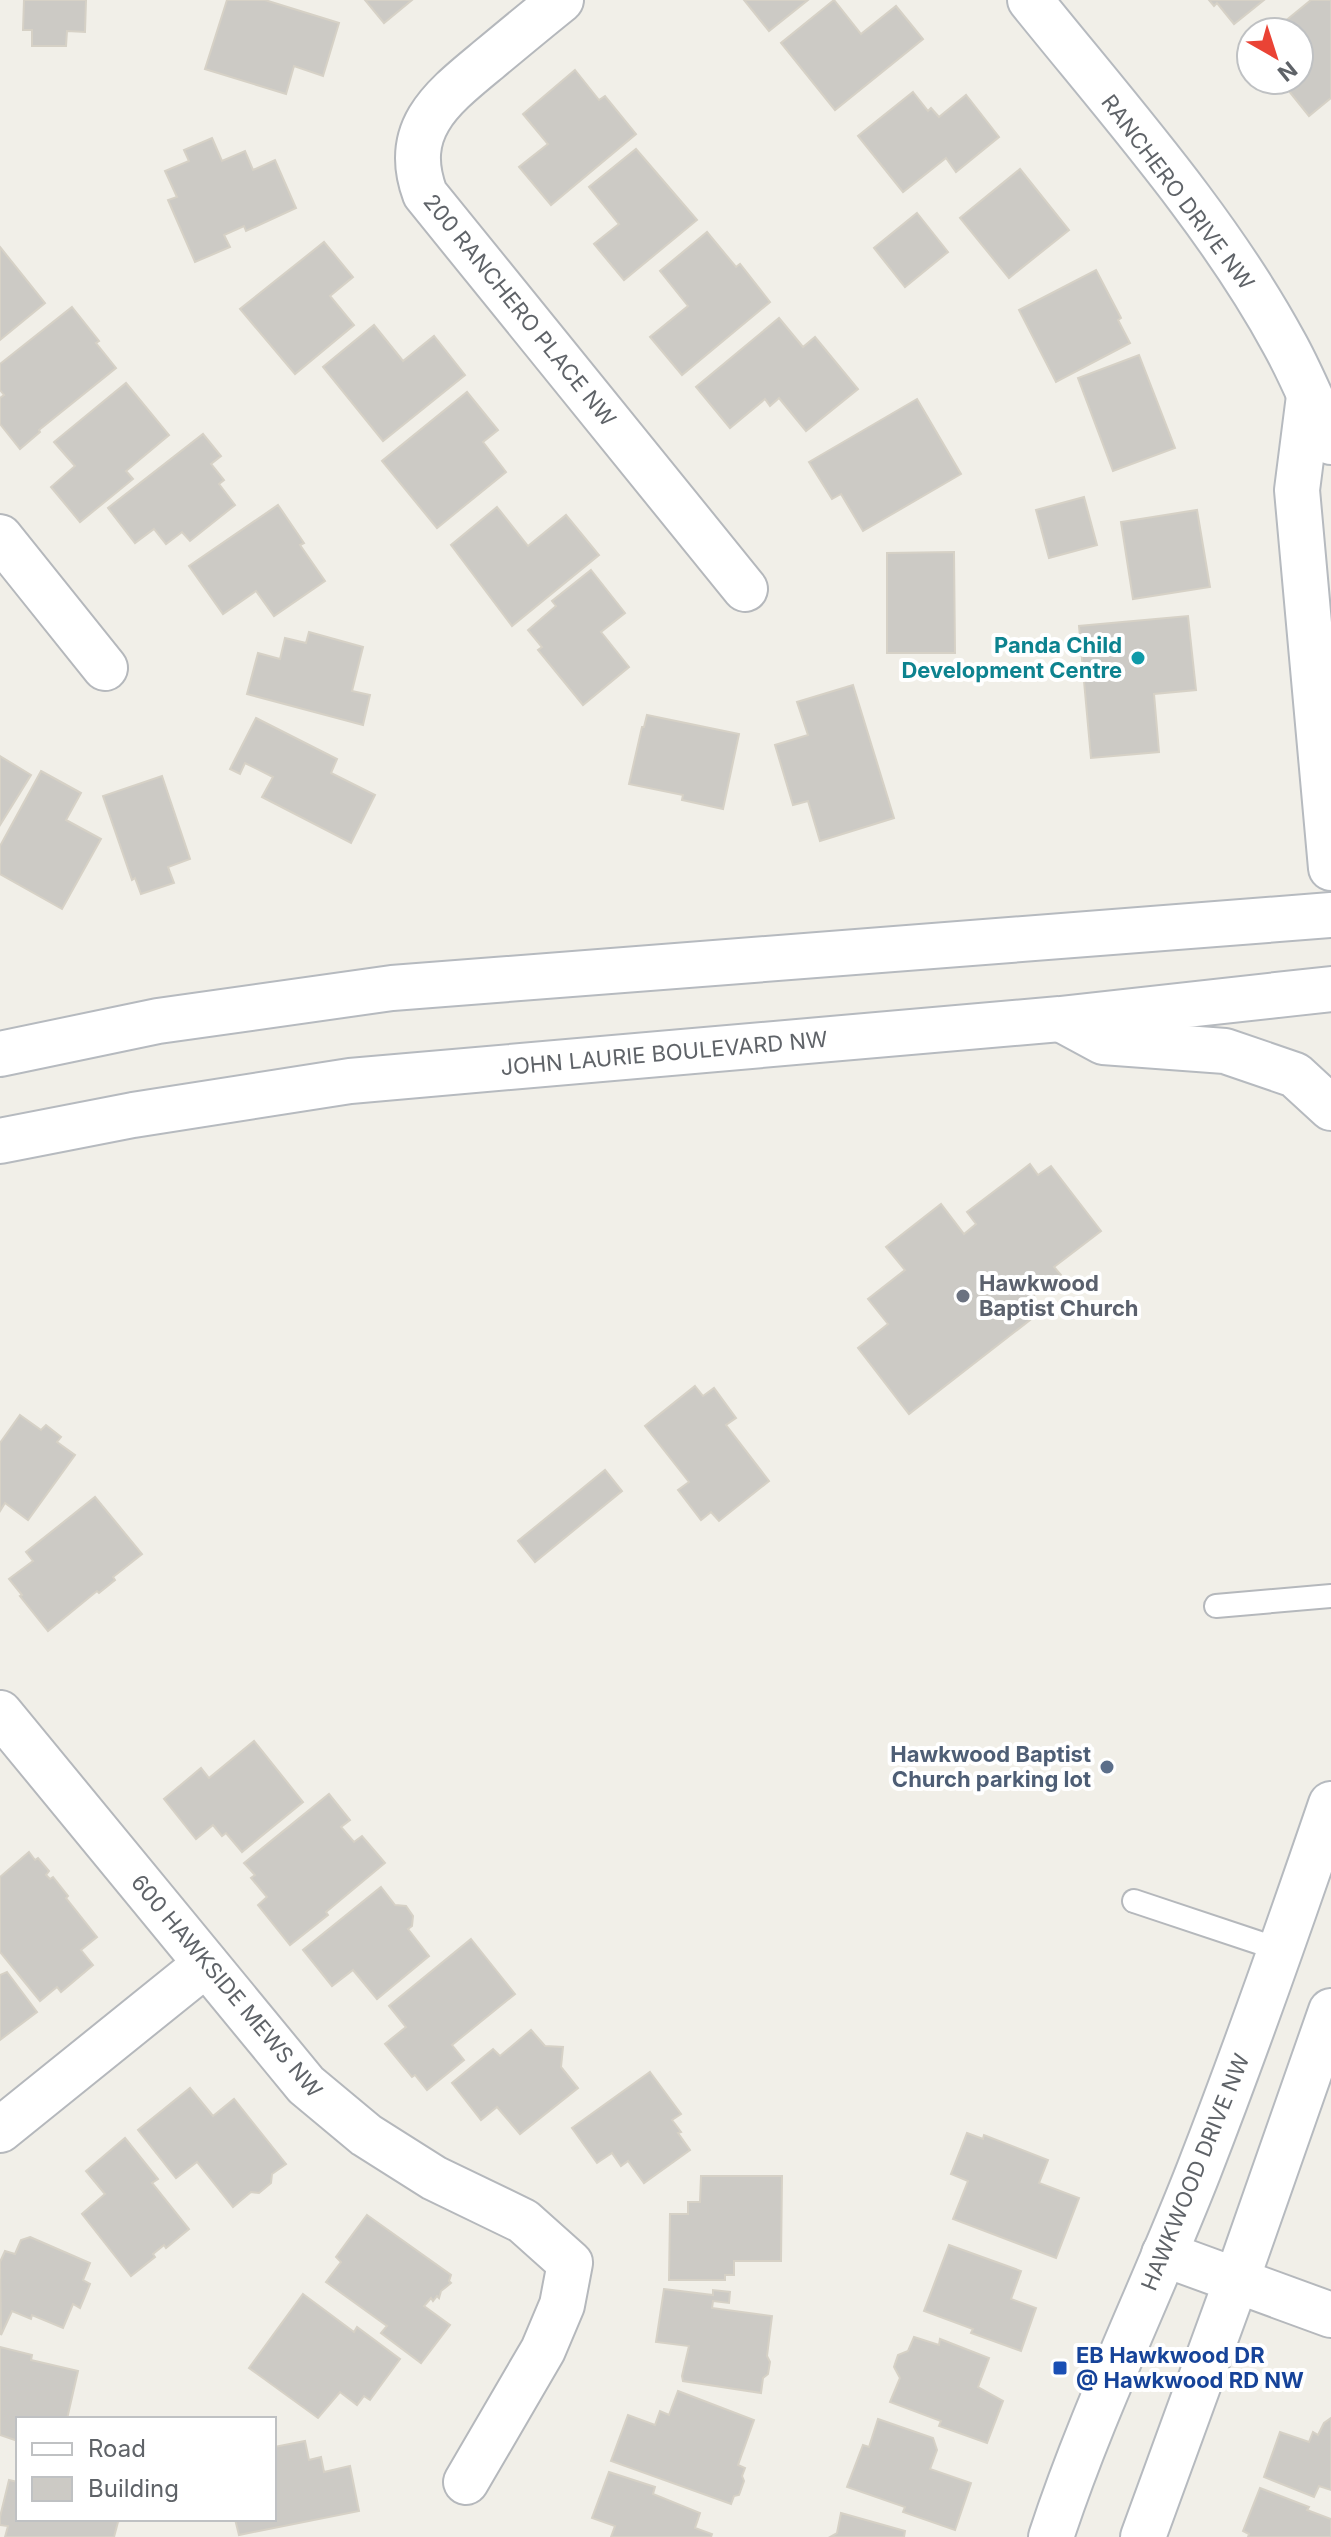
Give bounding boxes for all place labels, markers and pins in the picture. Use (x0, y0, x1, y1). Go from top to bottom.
place label: Panda Child Development Centre (901, 632, 1122, 683)
marker: Panda Child Development Centre (1129, 649, 1147, 667)
place label: Hawkwood Baptist Church (979, 1270, 1139, 1321)
marker: Hawkwood Baptist Church (954, 1287, 972, 1305)
place label: Hawkwood Baptist Church parking lot (890, 1741, 1091, 1792)
marker: Hawkwood Baptist Church parking lot (1098, 1758, 1116, 1776)
place label: EB Hawkwood DR @ Hawkwood RD NW (1076, 2342, 1304, 2393)
marker: EB Hawkwood DR @ Hawkwood RD NW (1051, 2359, 1069, 2377)

